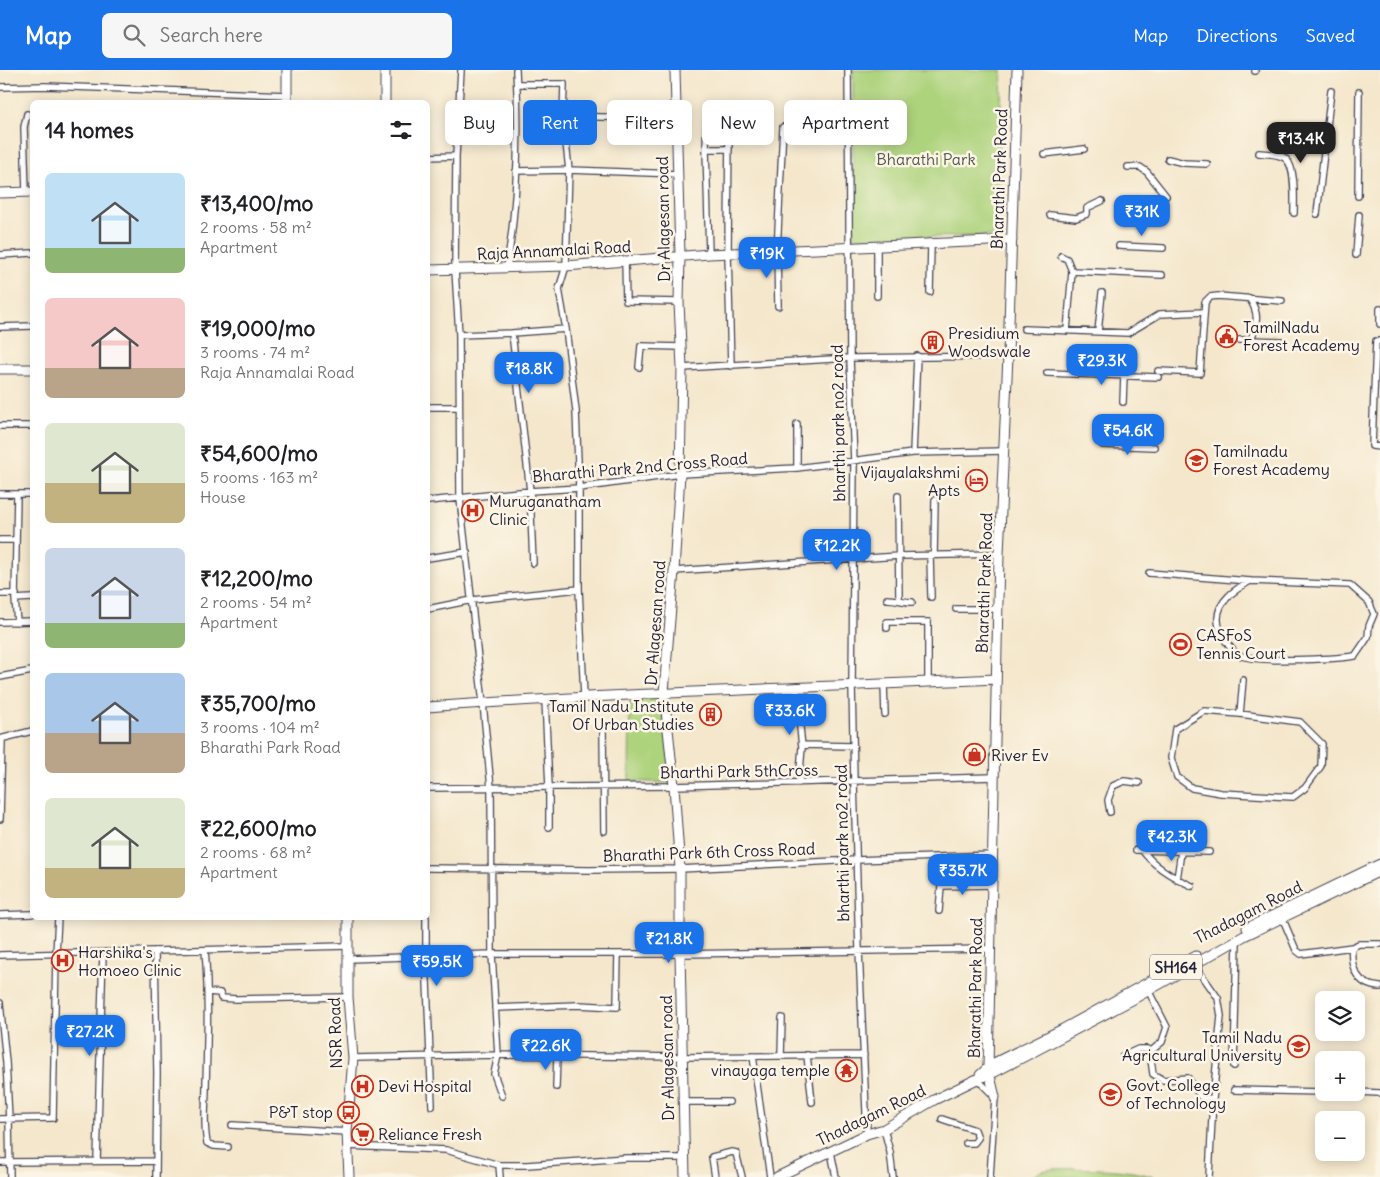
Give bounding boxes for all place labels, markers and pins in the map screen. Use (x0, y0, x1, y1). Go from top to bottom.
pin: ₹13.4K (1260, 122, 1342, 164)
pin: ₹31K (1112, 194, 1172, 237)
pin: ₹19K (737, 236, 797, 279)
place label: TamilNadu Forest Academy (1243, 317, 1360, 355)
place label: Presidium Woodswale (948, 323, 1031, 361)
public building icon: TamilNadu Forest Academy (1215, 324, 1239, 348)
building icon: Presidium Woodswale (920, 330, 944, 354)
pin: ₹29.3K (1061, 344, 1143, 386)
pin: ₹18.8K (488, 352, 570, 394)
pin: ₹54.6K (1087, 414, 1169, 456)
place label: Tamilnadu Forest Academy (1213, 441, 1330, 479)
school or university icon: Tamilnadu Forest Academy (1185, 448, 1209, 472)
place label: Vijayalakshmi Apts (861, 462, 960, 500)
hotel icon: Vijayalakshmi Apts (964, 469, 988, 493)
place label: Muruganatham Clinic (489, 491, 601, 529)
hospital icon: Muruganatham Clinic (461, 498, 485, 522)
pin: ₹12.2K (796, 528, 878, 571)
place label: CASFoS Tennis Court (1196, 625, 1286, 663)
sports icon: CASFoS Tennis Court (1168, 632, 1192, 656)
pin: ₹33.6K (749, 694, 831, 736)
place label: Tamil Nadu Institute Of Urban Studies (549, 696, 694, 734)
building icon: Tamil Nadu Institute Of Urban Studies (698, 703, 722, 727)
shop icon: River Ev (963, 743, 987, 767)
place label: River Ev (991, 745, 1049, 765)
pin: ₹42.3K (1131, 820, 1213, 862)
pin: ₹35.7K (922, 854, 1004, 896)
pin: ₹21.8K (628, 922, 710, 964)
place label: Harshika's Homoeo Clinic (78, 942, 182, 980)
pin: ₹59.5K (396, 944, 478, 987)
hospital icon: Harshika's Homoeo Clinic (50, 949, 74, 973)
pin: ₹27.2K (49, 1014, 131, 1057)
place label: Tamil Nadu Agricultural University (1122, 1027, 1282, 1065)
pin: ₹22.6K (505, 1028, 587, 1071)
school or university icon: Tamil Nadu Agricultural University (1286, 1034, 1310, 1058)
temple icon: vinayaga temple (834, 1058, 858, 1082)
place label: vinayaga temple (711, 1060, 830, 1080)
hospital icon: Devi Hospital (350, 1074, 374, 1098)
place label: Govt. College of Technology (1126, 1075, 1226, 1113)
place label: Devi Hospital (378, 1076, 472, 1096)
school or university icon: Govt. College of Technology (1098, 1082, 1122, 1106)
bus stop icon: P&T stop (337, 1100, 361, 1124)
place label: P&T stop (269, 1102, 333, 1122)
supermarket icon: Reliance Fresh (350, 1122, 374, 1146)
place label: Reliance Fresh (378, 1124, 482, 1144)

